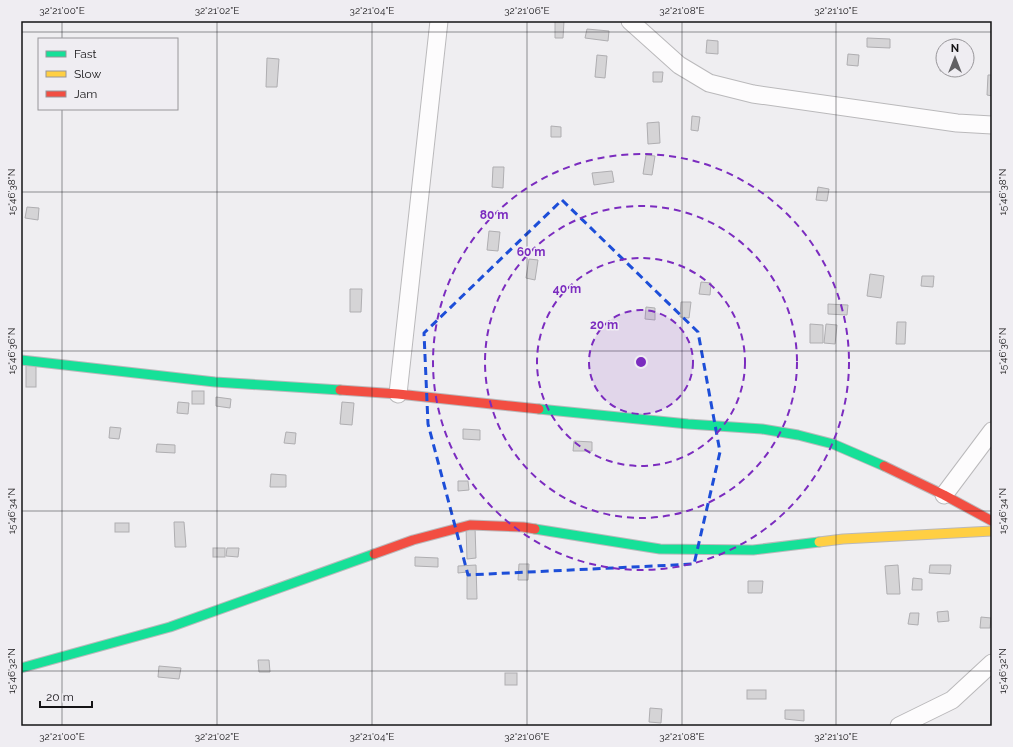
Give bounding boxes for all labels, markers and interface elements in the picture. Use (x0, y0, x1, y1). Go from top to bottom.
text: 32°21'00"E (39, 5, 85, 16)
text: 32°21'02"E (195, 5, 239, 16)
text: 32°21'04"E (350, 5, 394, 16)
text: 32°21'06"E (504, 5, 550, 16)
text: 32°21'08"E (659, 5, 705, 16)
text: 32°21'10"E (814, 5, 858, 16)
legend (38, 38, 178, 110)
north arrow (935, 38, 975, 78)
text: N (951, 42, 959, 55)
text: Fast (74, 47, 97, 61)
text: Slow (74, 67, 101, 81)
text: Jam (74, 87, 97, 101)
text: 15°46'38"N (6, 169, 17, 215)
text: 15°46'38"N (997, 169, 1008, 215)
text: 80 m (480, 208, 508, 222)
text: 60 m (517, 245, 545, 259)
text: 40 m (553, 282, 581, 296)
text: 20 m (590, 318, 618, 332)
text: 15°46'36"N (6, 328, 17, 374)
text: 15°46'36"N (997, 328, 1008, 374)
centre of rings (634, 355, 648, 369)
text: 15°46'34"N (6, 488, 17, 534)
text: 15°46'34"N (997, 488, 1008, 534)
text: 15°46'32"N (6, 648, 17, 694)
text: 15°46'32"N (997, 648, 1008, 694)
scale bar (40, 683, 92, 709)
text: 20 m (46, 690, 74, 704)
text: 32°21'00"E (39, 731, 85, 742)
text: 32°21'02"E (195, 731, 239, 742)
text: 32°21'04"E (350, 731, 394, 742)
text: 32°21'06"E (504, 731, 550, 742)
text: 32°21'08"E (659, 731, 705, 742)
text: 32°21'10"E (814, 731, 858, 742)

